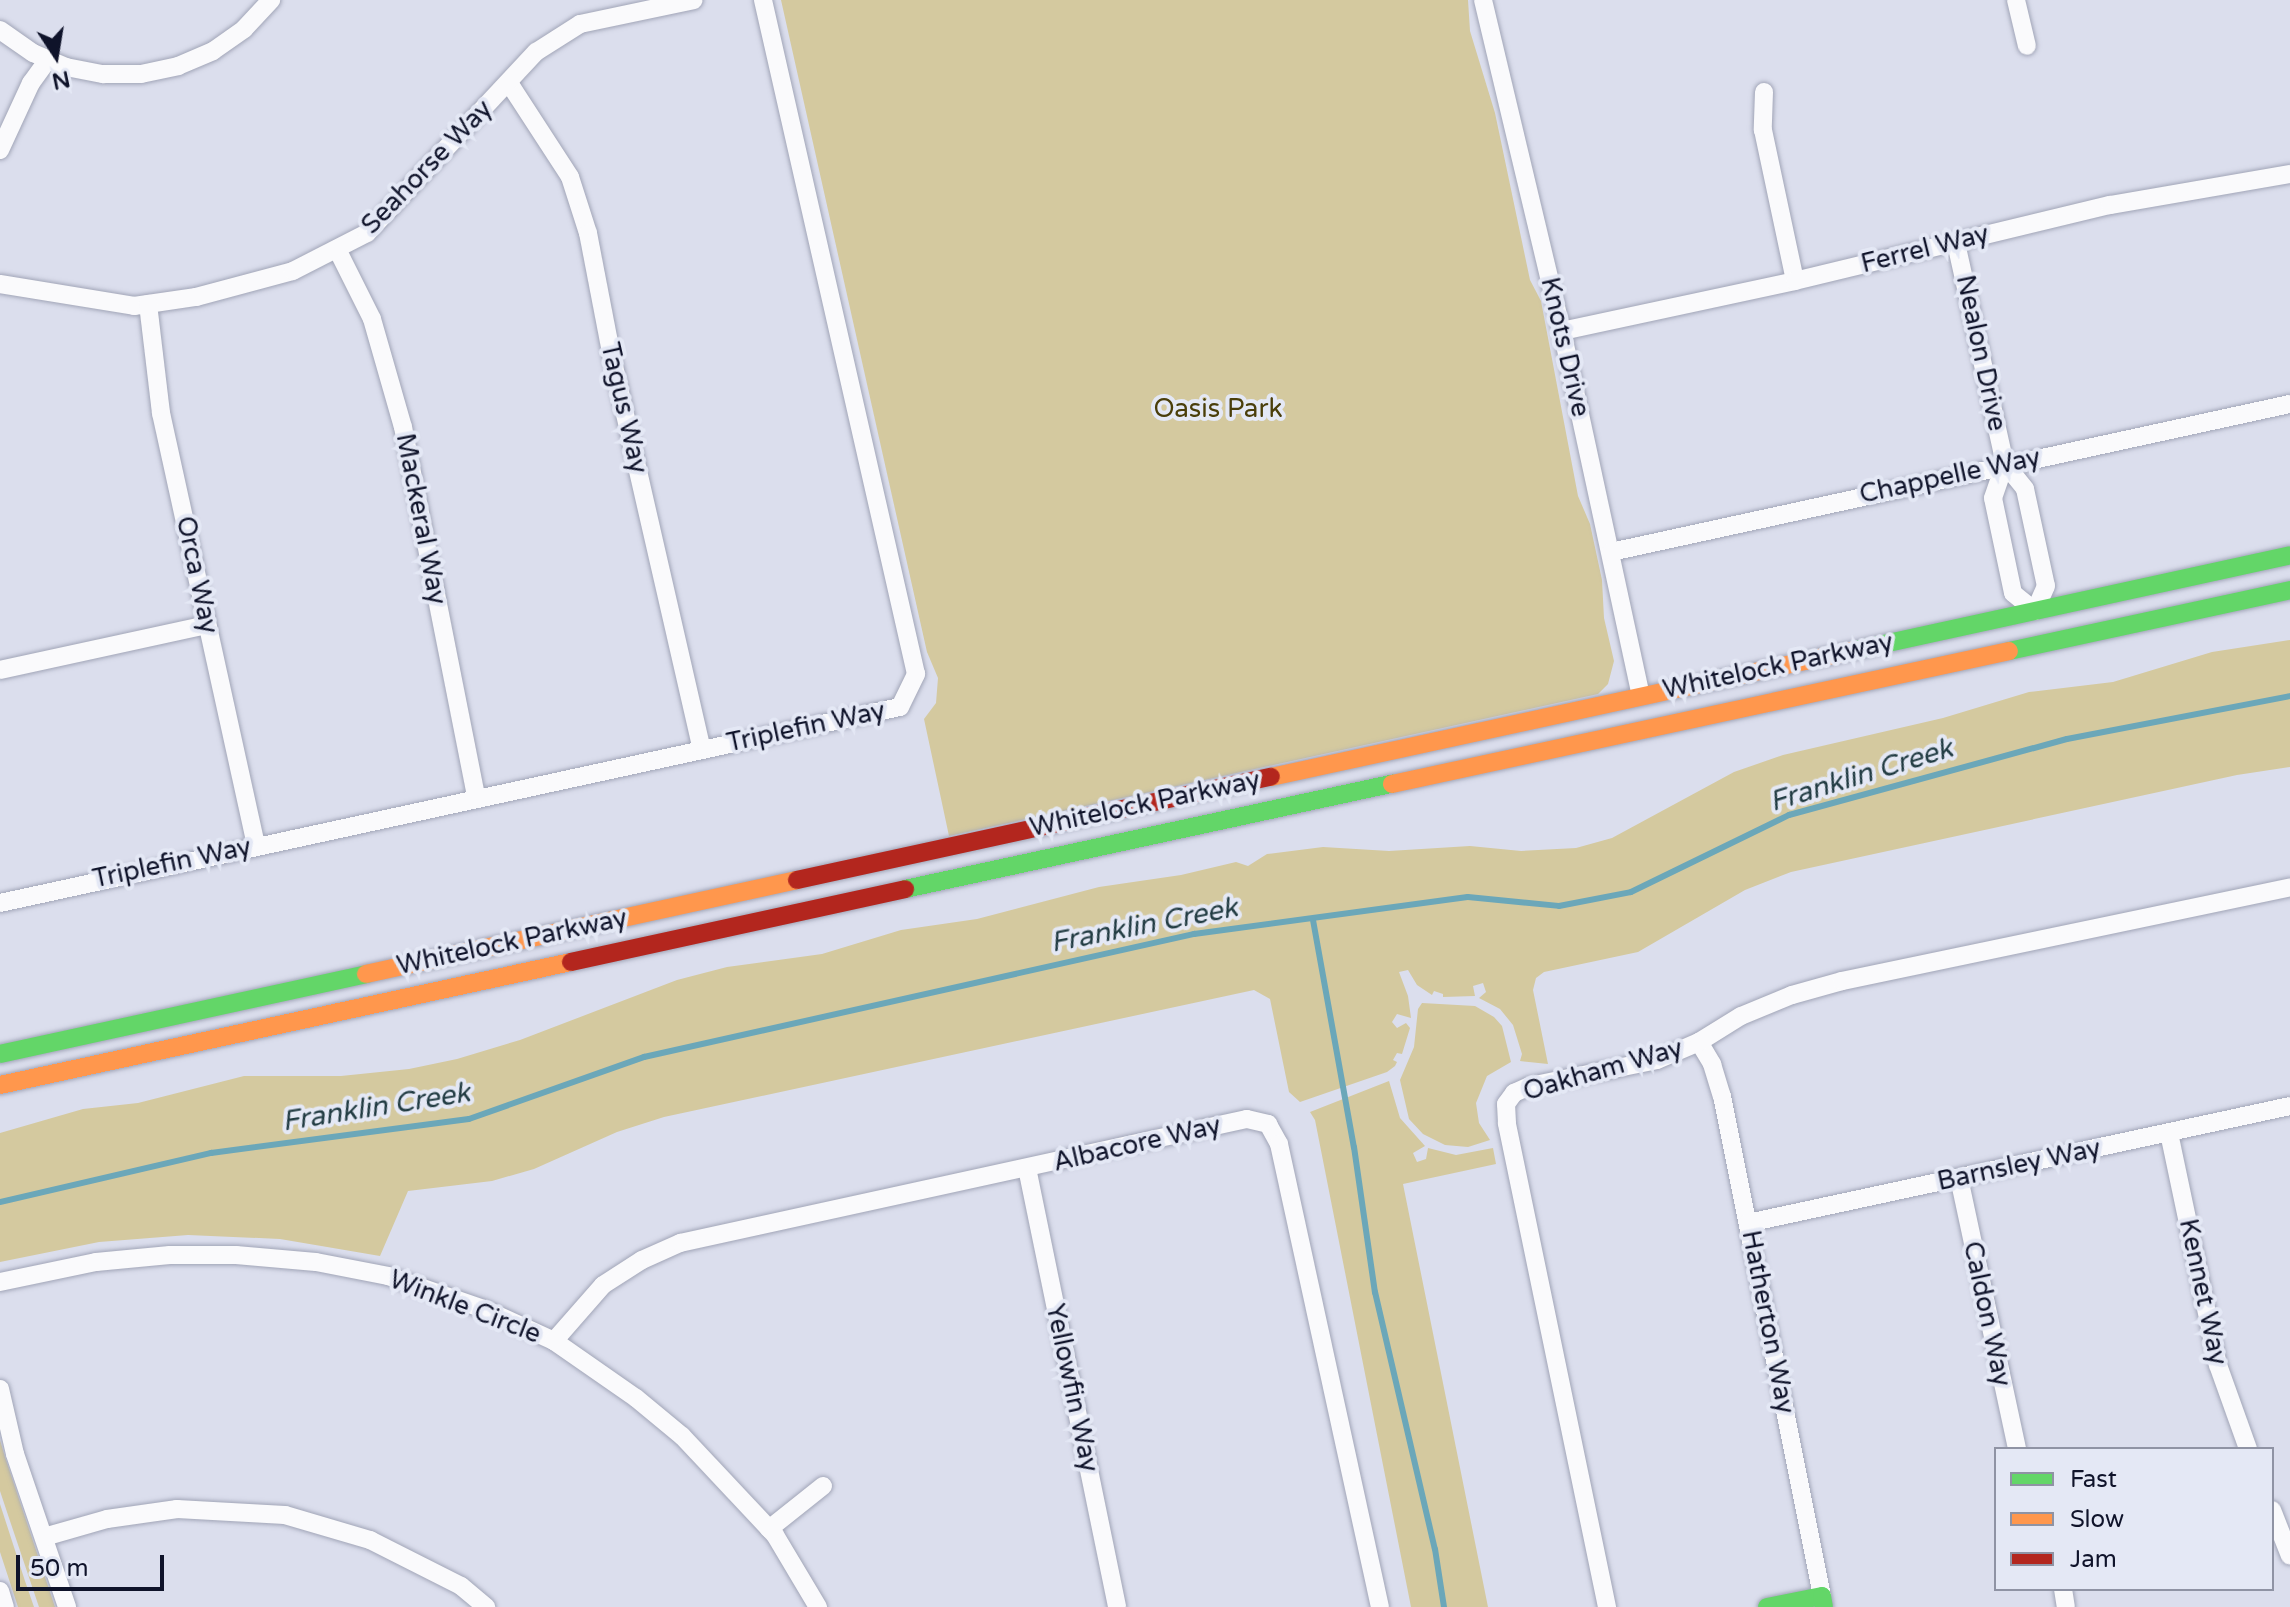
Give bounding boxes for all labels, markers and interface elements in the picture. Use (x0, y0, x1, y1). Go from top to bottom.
north arrow (16, 16, 96, 96)
text: N (50, 65, 72, 94)
street label: Seahorse Way (355, 93, 499, 241)
street label: Ferrel Way (1858, 218, 1992, 280)
street label: Nealon Drive (1949, 272, 2013, 434)
street label: Knots Drive (1534, 274, 1596, 420)
street label: Tagus Way (594, 339, 654, 477)
park label: Oasis Park (1153, 393, 1283, 425)
street label: Mackeral Way (389, 431, 453, 607)
street label: Chappelle Way (1857, 442, 2043, 510)
street label: Orca Way (169, 513, 225, 637)
street label: Whitelock Parkway (1660, 626, 1896, 706)
street label: Triplefin Way (724, 695, 888, 759)
water label: Franklin Creek (1765, 731, 1957, 819)
street label: Whitelock Parkway (1027, 764, 1263, 844)
street label: Triplefin Way (90, 831, 254, 895)
water label: Franklin Creek (1048, 890, 1240, 960)
street label: Whitelock Parkway (394, 902, 630, 982)
street label: Oakham Way (1520, 1032, 1686, 1108)
water label: Franklin Creek (280, 1076, 472, 1138)
street label: Albacore Way (1050, 1110, 1224, 1178)
street label: Barnsley Way (1934, 1132, 2104, 1198)
street label: Kennet Way (2172, 1216, 2234, 1368)
street label: Hatherton Way (1735, 1228, 1801, 1416)
street label: Caldon Way (1956, 1239, 2018, 1389)
street label: Winkle Circle (385, 1264, 545, 1350)
street label: Yellowfin Way (1039, 1301, 1105, 1475)
legend (1994, 1447, 2274, 1591)
text: Fast (2070, 1465, 2117, 1494)
text: Slow (2070, 1505, 2124, 1534)
scale bar (20, 1539, 168, 1589)
text: Jam (2070, 1545, 2117, 1574)
text: 50 m (30, 1554, 88, 1583)

